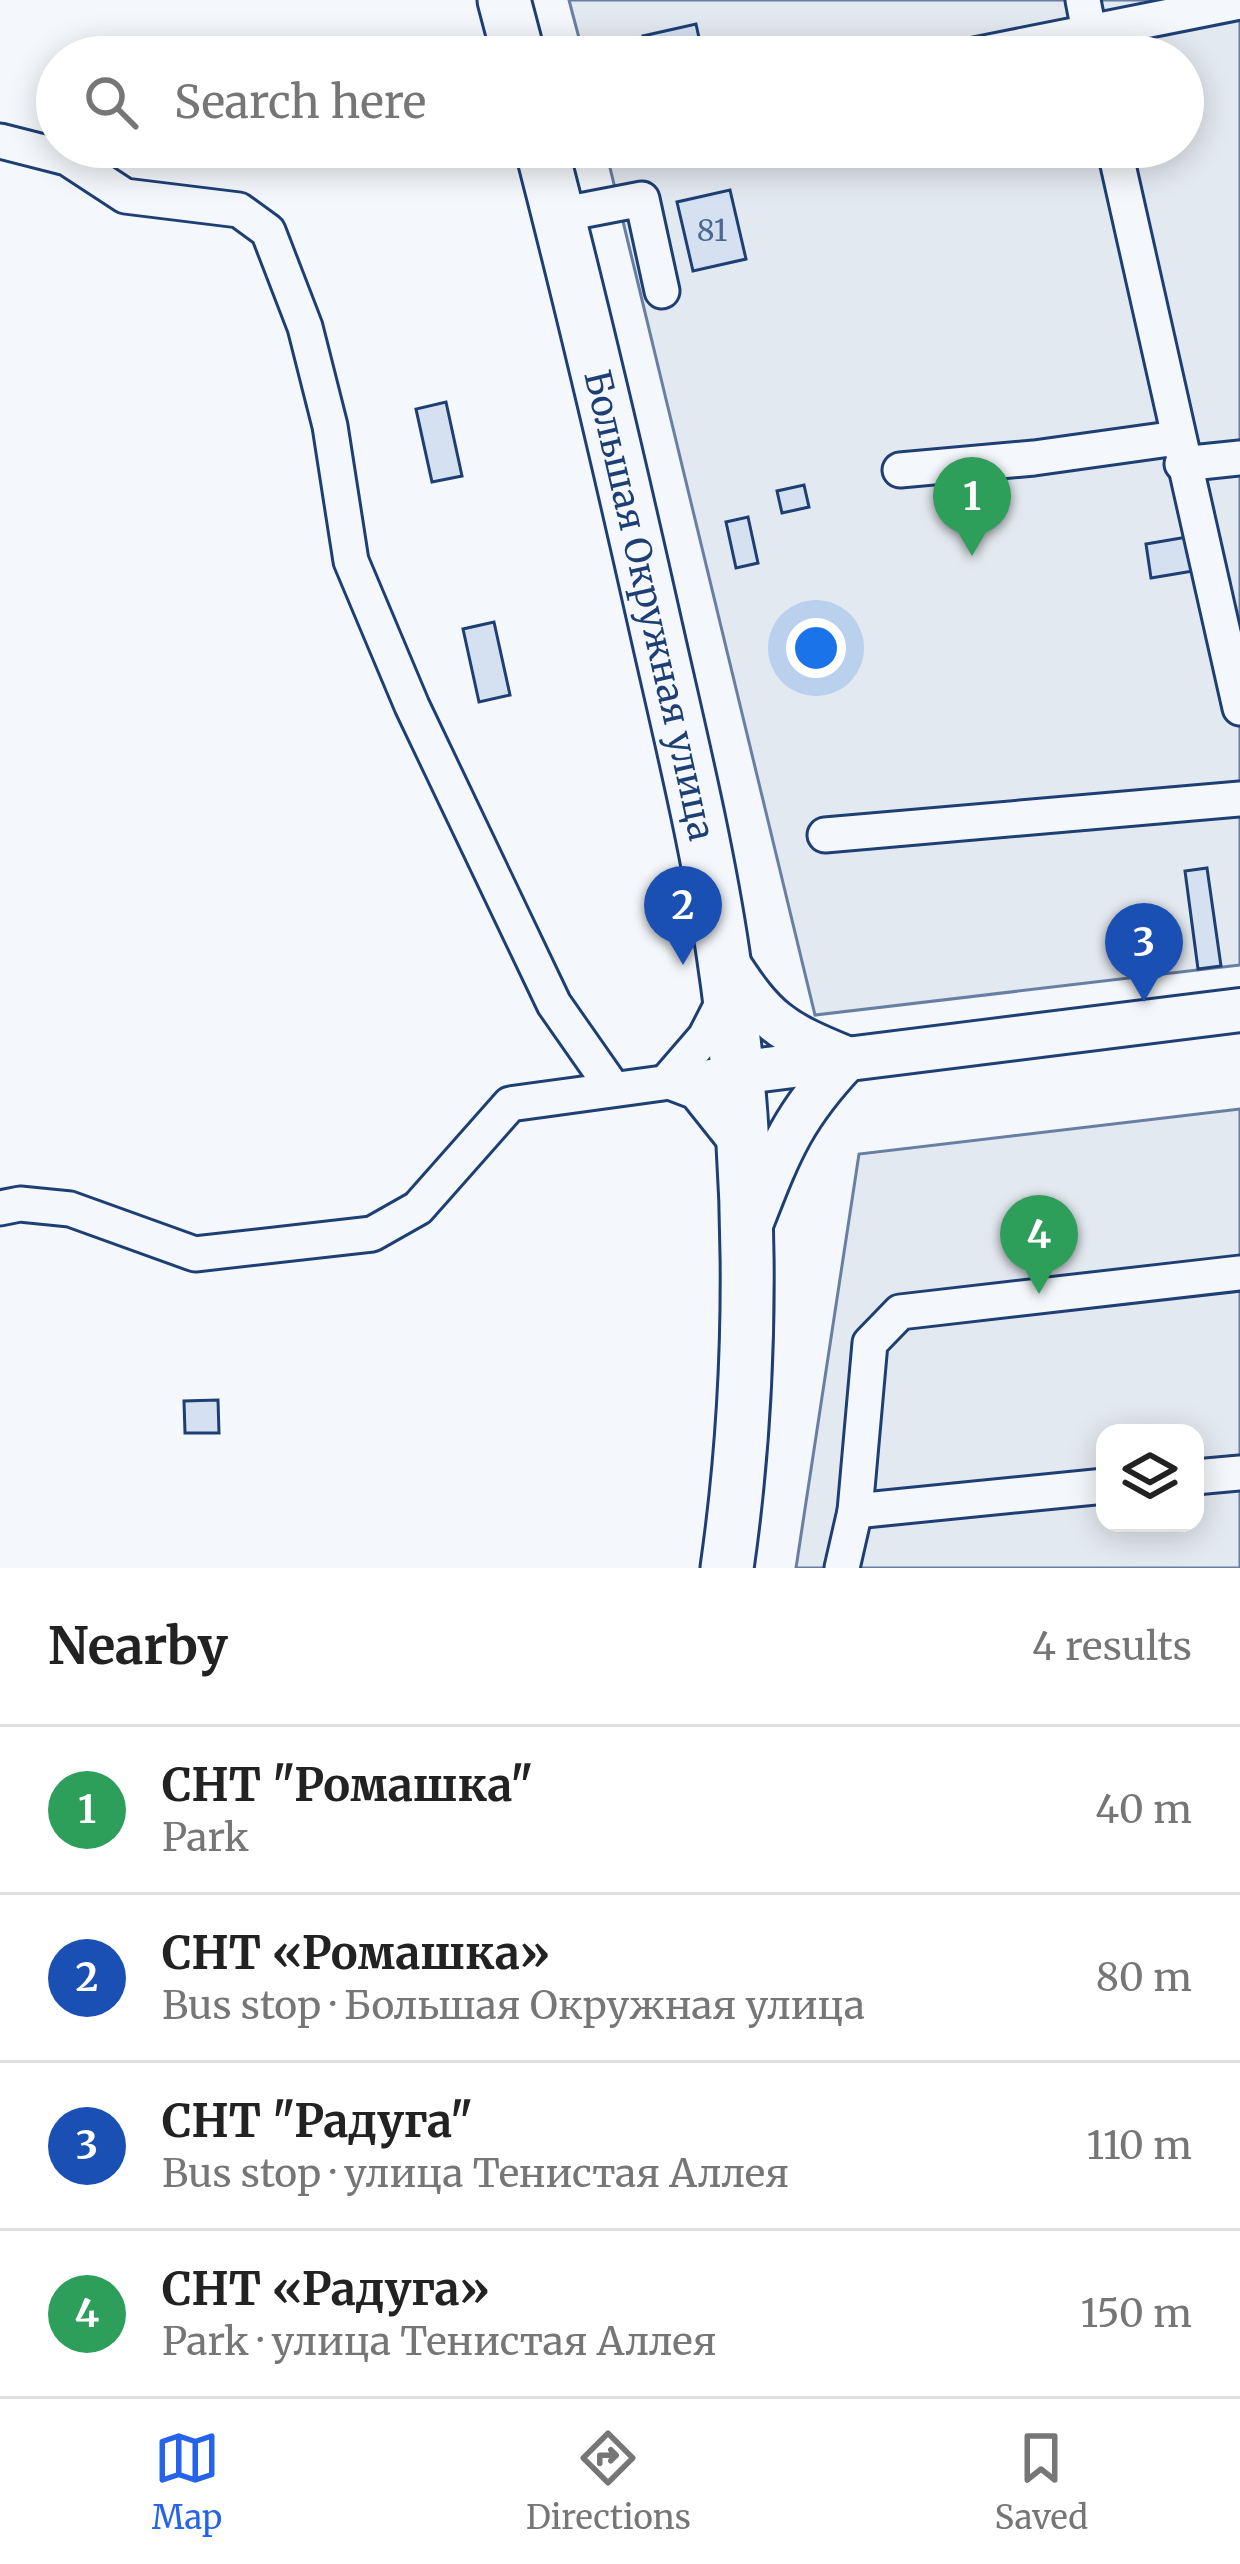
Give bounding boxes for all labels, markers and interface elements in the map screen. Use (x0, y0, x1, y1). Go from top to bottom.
search box (36, 36, 1204, 168)
icon: search (78, 69, 144, 135)
text: Search here (174, 74, 426, 130)
house number: 81 (697, 211, 727, 249)
street label: Большая Окружная улица (575, 366, 725, 844)
pin: 1 (933, 457, 1011, 556)
your location (786, 618, 846, 678)
pin: 2 (644, 866, 722, 965)
pin: 3 (1105, 903, 1183, 1002)
pin: 4 (1000, 1195, 1078, 1294)
map controls (1096, 1424, 1204, 1532)
button: layers (1096, 1424, 1204, 1532)
text: Nearby (48, 1614, 228, 1678)
text: 4 results (1032, 1622, 1192, 1671)
text: СНТ "Ромашка" (162, 1757, 533, 1813)
text: 1 (78, 1785, 96, 1834)
text: 40 m (1095, 1785, 1192, 1834)
text: Park (162, 1813, 249, 1862)
text: СНТ «Ромашка» (162, 1925, 550, 1981)
text: 2 (76, 1953, 98, 2002)
text: 80 m (1096, 1953, 1192, 2002)
text: Bus stop · Большая Окружная улица (162, 1981, 865, 2030)
text: СНТ "Радуга" (162, 2093, 473, 2149)
text: 3 (76, 2121, 98, 2170)
text: 110 m (1087, 2121, 1192, 2170)
text: Bus stop · улица Тенистая Аллея (162, 2149, 789, 2198)
text: СНТ «Радуга» (162, 2261, 490, 2317)
text: 4 (75, 2289, 99, 2338)
text: 150 m (1080, 2289, 1192, 2338)
text: Park · улица Тенистая Аллея (162, 2317, 716, 2366)
tab: Map (152, 2425, 222, 2538)
tab: Directions (526, 2425, 691, 2538)
tab: Saved (995, 2425, 1088, 2538)

